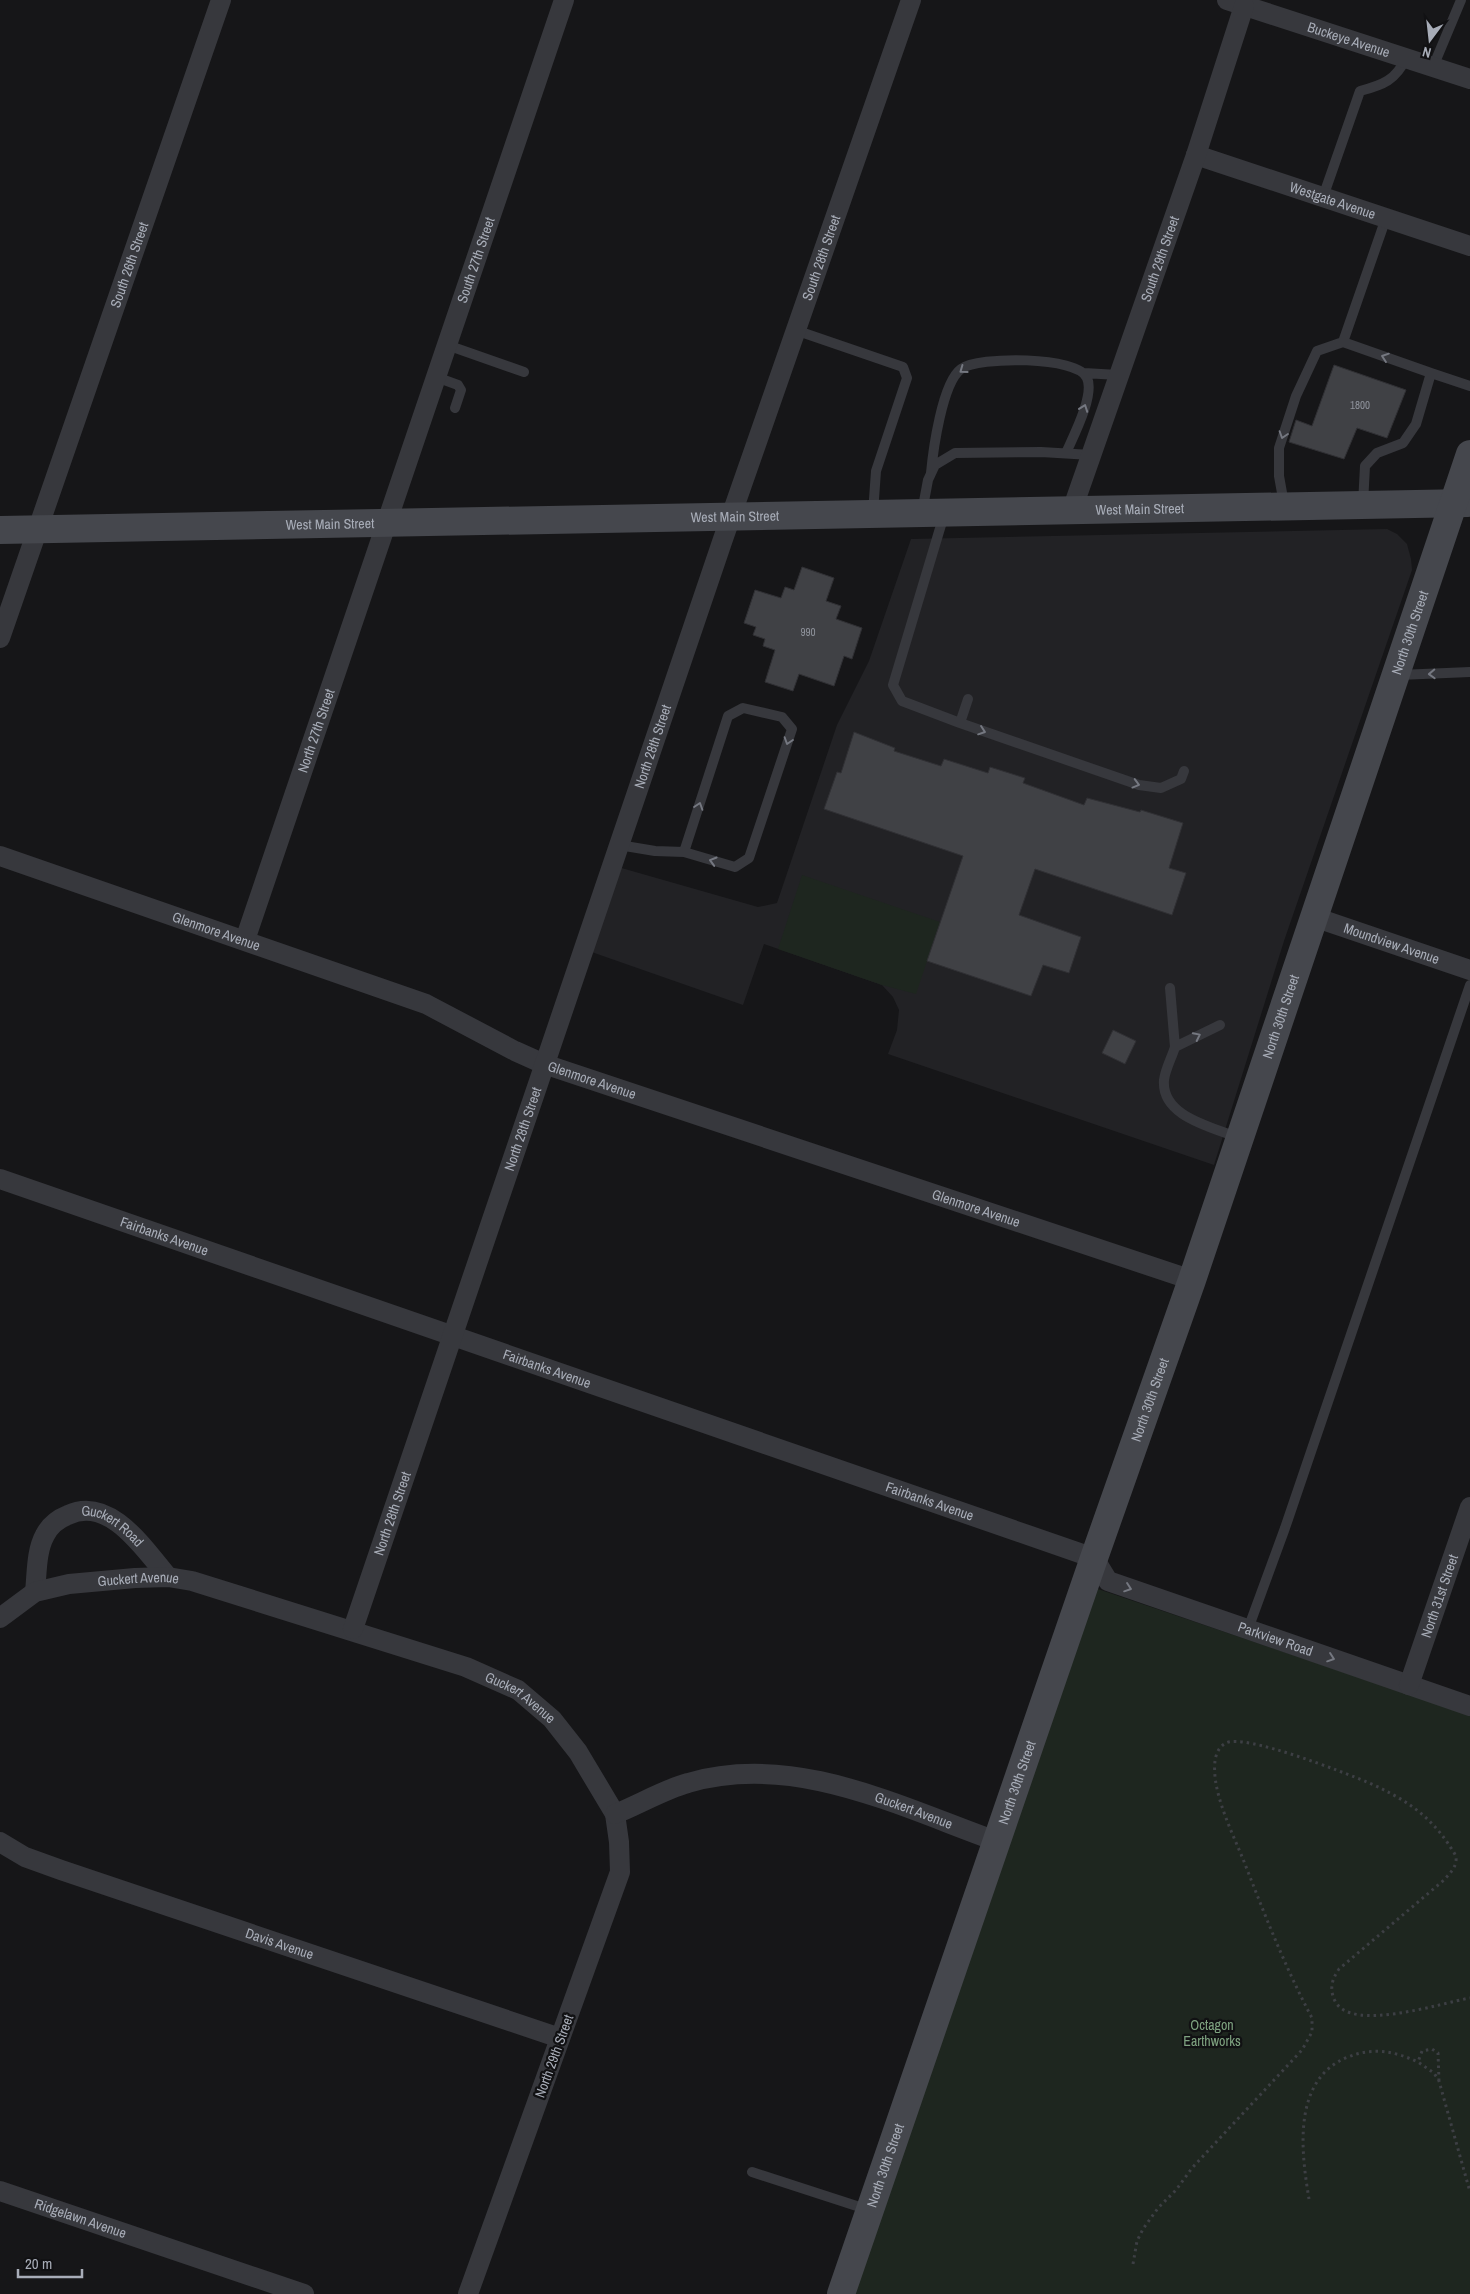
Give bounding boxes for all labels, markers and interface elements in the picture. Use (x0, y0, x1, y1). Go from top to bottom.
north arrow (1405, 15, 1455, 65)
street label: Buckeye Avenue (1305, 18, 1392, 61)
text: N (1420, 43, 1433, 62)
street label: Westgate Avenue (1287, 178, 1378, 223)
street label: South 28th Street (798, 212, 844, 303)
street label: South 29th Street (1136, 214, 1183, 304)
street label: South 27th Street (453, 215, 499, 305)
street label: South 26th Street (106, 220, 152, 310)
one-way arrow (1381, 353, 1389, 363)
one-way arrow (959, 364, 969, 373)
house number: 1800 (1350, 398, 1370, 412)
one-way arrow (1078, 404, 1088, 413)
one-way arrow (1279, 430, 1289, 439)
street label: West Main Street (1095, 499, 1184, 519)
street label: West Main Street (690, 507, 779, 526)
street label: West Main Street (285, 514, 374, 534)
street label: North 30th Street (1387, 588, 1432, 677)
house number: 990 (800, 625, 816, 639)
one-way arrow (1428, 668, 1436, 679)
street label: North 27th Street (293, 686, 339, 775)
street label: North 28th Street (630, 702, 675, 791)
one-way arrow (978, 725, 986, 735)
one-way arrow (783, 737, 793, 745)
one-way arrow (1131, 778, 1139, 788)
one-way arrow (693, 802, 703, 811)
one-way arrow (709, 856, 717, 866)
street label: Glenmore Avenue (170, 908, 263, 955)
street label: Moundview Avenue (1341, 919, 1442, 968)
street label: North 30th Street (1258, 972, 1303, 1061)
one-way arrow (1192, 1032, 1201, 1042)
street label: Glenmore Avenue (546, 1057, 638, 1103)
street label: North 28th Street (500, 1085, 545, 1173)
street label: Glenmore Avenue (930, 1185, 1023, 1231)
street label: Fairbanks Avenue (118, 1212, 211, 1260)
street label: Fairbanks Avenue (501, 1345, 593, 1392)
street label: North 30th Street (1127, 1356, 1173, 1444)
street label: North 28th Street (370, 1469, 415, 1558)
street label: Fairbanks Avenue (883, 1478, 976, 1525)
street label: Guckert Road (81, 1502, 148, 1550)
street label: North 31st Street (1417, 1552, 1462, 1640)
street label: Guckert Avenue (97, 1568, 180, 1590)
one-way arrow (1124, 1582, 1132, 1592)
street label: Parkview Road (1236, 1618, 1315, 1660)
one-way arrow (1327, 1652, 1335, 1662)
street label: Guckert Avenue (482, 1668, 559, 1727)
street label: North 30th Street (994, 1738, 1040, 1827)
street label: Guckert Avenue (872, 1788, 955, 1833)
street label: Davis Avenue (243, 1924, 316, 1963)
street label: North 29th Street (531, 2012, 577, 2100)
park label: Octagon Earthworks (1183, 2016, 1241, 2050)
street label: North 30th Street (862, 2121, 908, 2210)
street label: Ridgelawn Avenue (32, 2194, 129, 2242)
scale bar (18, 2246, 81, 2278)
text: 20 m (25, 2253, 52, 2274)

